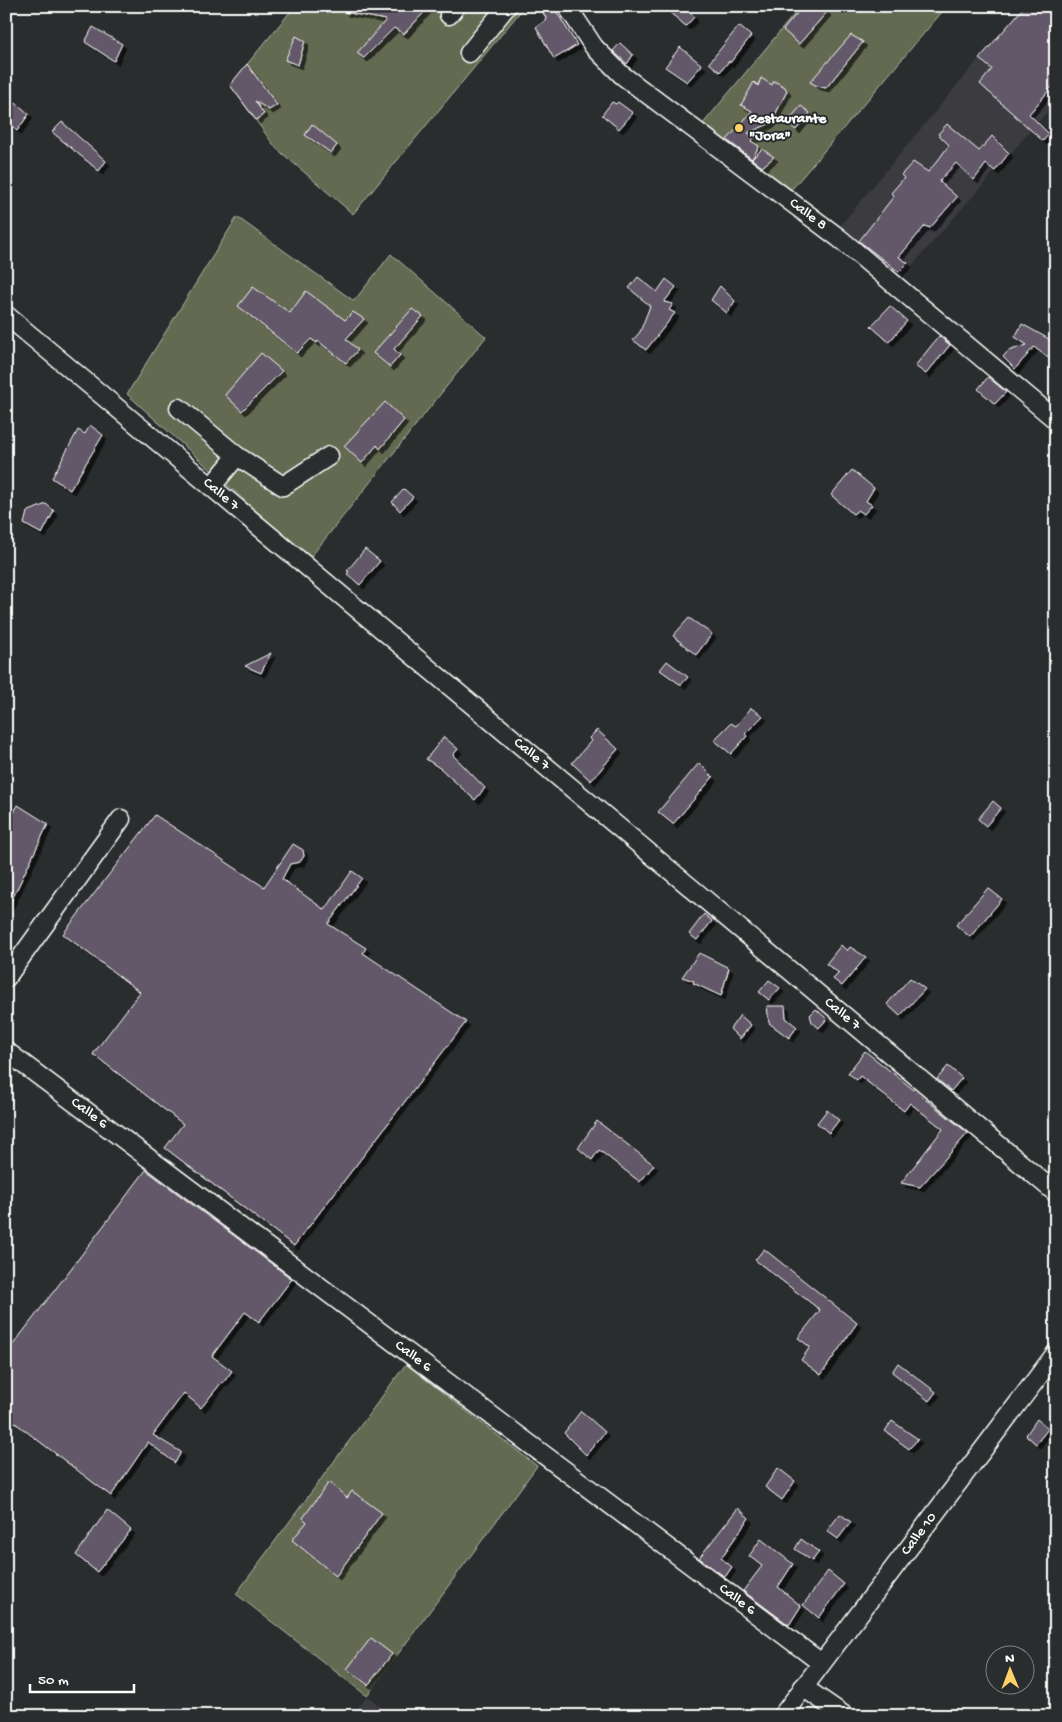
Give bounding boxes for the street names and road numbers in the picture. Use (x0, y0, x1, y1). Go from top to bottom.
street label: Calle 8 (785, 195, 830, 235)
street label: Calle 7 (199, 474, 244, 516)
street label: Calle 7 (510, 734, 554, 776)
street label: Calle 7 (820, 994, 865, 1035)
street label: Calle 6 (67, 1094, 112, 1133)
street label: Calle 6 (391, 1337, 436, 1377)
street label: Calle 10 (897, 1509, 942, 1559)
street label: Calle 6 (715, 1580, 760, 1620)

